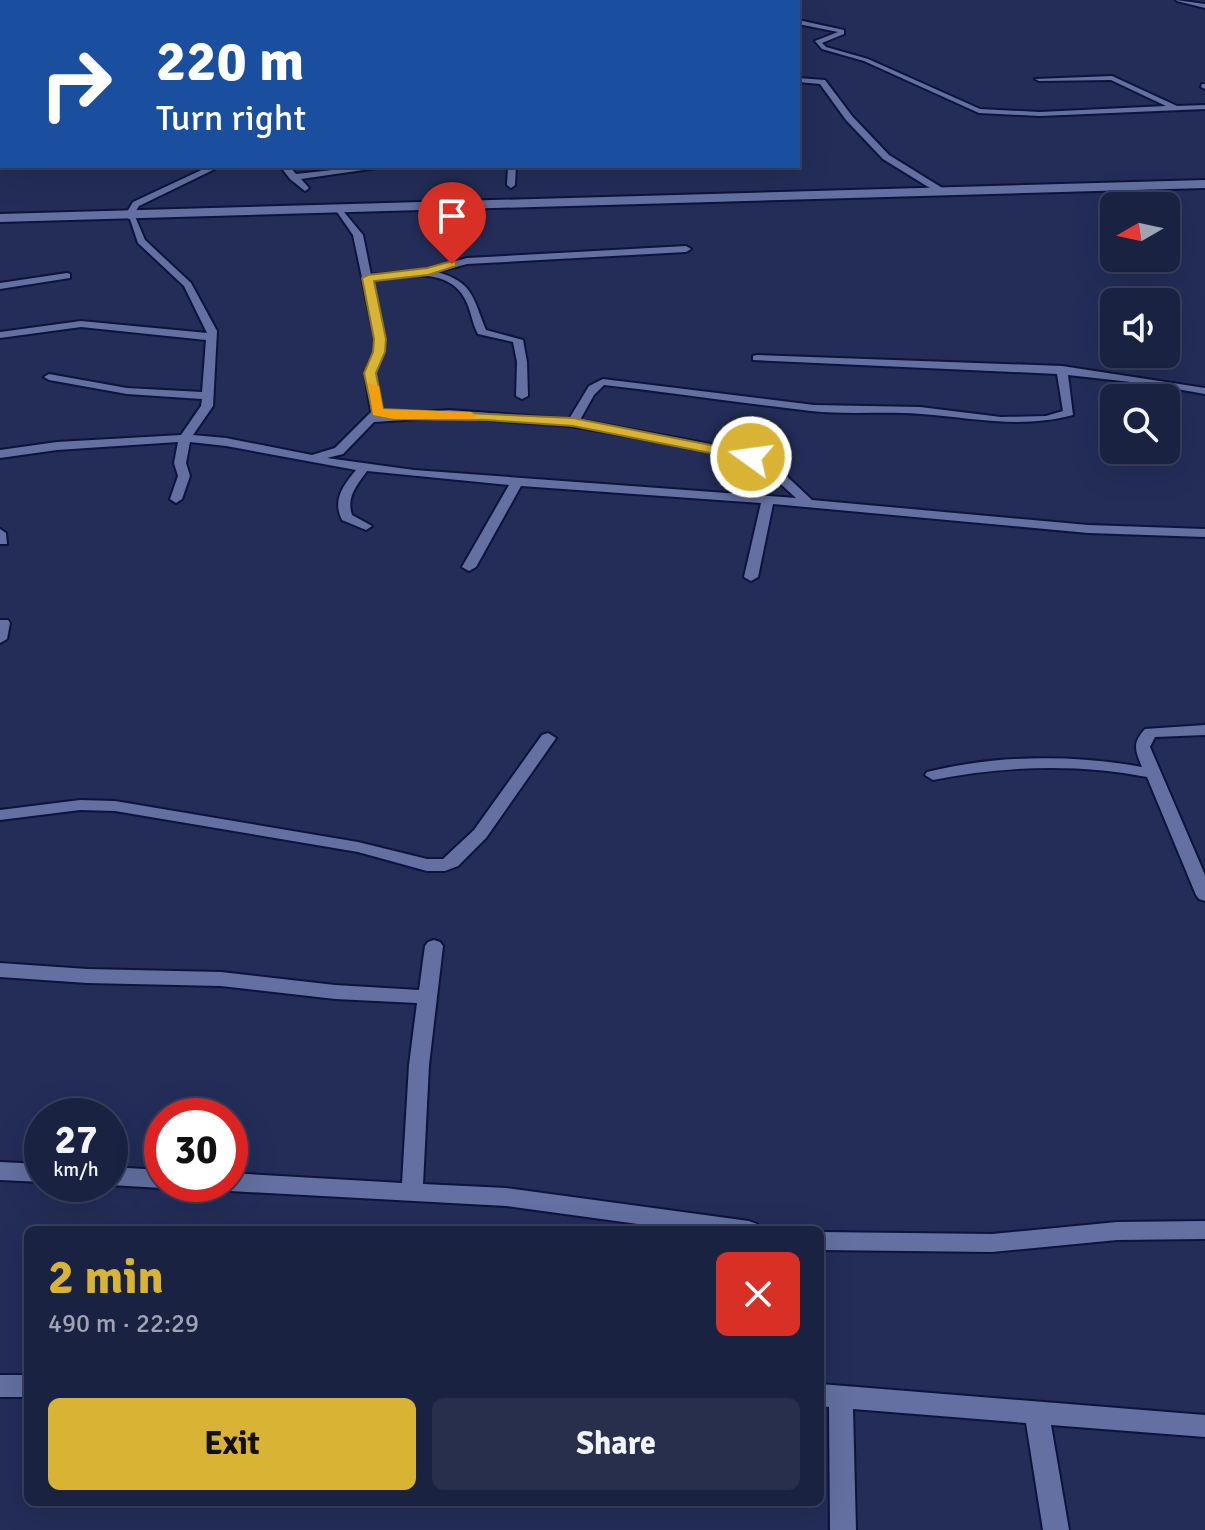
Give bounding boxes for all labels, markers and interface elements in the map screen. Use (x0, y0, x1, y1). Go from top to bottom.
text: 220 m (156, 27, 304, 96)
icon: right (24, 32, 128, 136)
text: Turn right (156, 96, 306, 141)
pin (418, 182, 486, 264)
north arrow (1100, 192, 1180, 272)
map controls (1100, 192, 1180, 464)
icon: arrive (430, 194, 474, 238)
button: sound (1100, 288, 1180, 368)
button: search (1100, 384, 1180, 464)
position arrow (709, 415, 793, 499)
speed limit sign: 30 (144, 1098, 248, 1202)
text: 27 (54, 1115, 98, 1165)
text: km/h (53, 1157, 99, 1182)
text: 2 min (48, 1248, 164, 1307)
button: close (716, 1252, 800, 1336)
text: 490 m · 22:29 (48, 1308, 199, 1340)
button: Exit (48, 1398, 416, 1490)
button: Share (432, 1398, 800, 1490)

